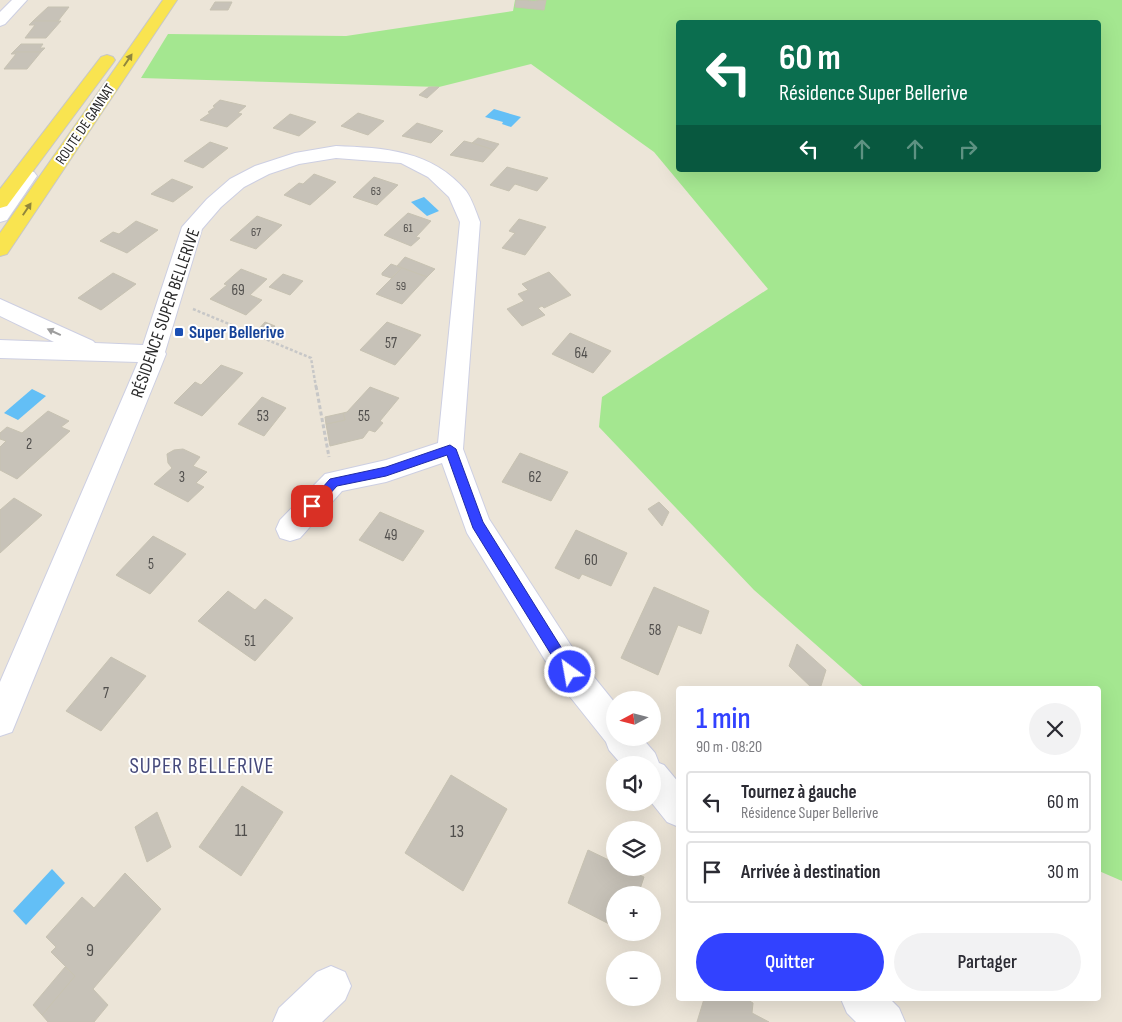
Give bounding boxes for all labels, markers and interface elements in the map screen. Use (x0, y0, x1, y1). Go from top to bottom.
text: 60 m (779, 37, 841, 80)
icon: left (696, 40, 761, 105)
one-way arrow (124, 53, 133, 66)
street label: ROUTE DE GANNAT (51, 80, 119, 168)
text: Résidence Super Bellerive (779, 80, 968, 107)
icon: left (795, 135, 823, 163)
icon: ahead (848, 135, 876, 163)
icon: ahead (901, 135, 929, 163)
icon: right (954, 135, 982, 163)
house number: 63 (371, 184, 381, 199)
one-way arrow (22, 202, 32, 215)
house number: 61 (403, 221, 414, 236)
house number: 67 (251, 225, 261, 240)
street label: RÉSIDENCE SUPER BELLERIVE (127, 226, 204, 401)
house number: 59 (396, 279, 406, 294)
house number: 69 (231, 281, 245, 300)
place label: Super Bellerive (189, 322, 284, 343)
marker: Super Bellerive (173, 326, 185, 338)
one-way arrow (47, 328, 61, 336)
house number: 57 (385, 334, 397, 353)
house number: 64 (574, 344, 588, 363)
house number: 53 (257, 407, 269, 426)
house number: 55 (358, 407, 370, 426)
house number: 2 (26, 435, 32, 454)
house number: 3 (179, 468, 185, 487)
house number: 62 (529, 468, 541, 487)
pin (291, 485, 333, 527)
icon: arrive (298, 492, 326, 520)
house number: 49 (385, 526, 397, 545)
house number: 60 (584, 551, 598, 570)
house number: 5 (148, 555, 154, 574)
house number: 58 (649, 621, 661, 640)
house number: 51 (244, 632, 256, 651)
position arrow (543, 645, 595, 697)
house number: 7 (103, 684, 109, 703)
north arrow (606, 691, 661, 746)
map controls (606, 691, 661, 1006)
text: 1 min (696, 701, 751, 737)
button: close (1029, 703, 1081, 755)
text: 90 m · 08:20 (696, 738, 762, 757)
district label: SUPER BELLERIVE (129, 753, 275, 780)
button: sound (606, 756, 661, 811)
text: Tournez à gauche (741, 781, 857, 804)
icon: left (698, 788, 726, 816)
text: 60 m (1047, 791, 1079, 814)
text: Résidence Super Bellerive (741, 804, 878, 823)
house number: 11 (235, 820, 248, 841)
house number: 13 (450, 821, 464, 842)
button: layers (606, 821, 661, 876)
icon: arrive (698, 858, 726, 886)
text: Arrivée à destination (741, 861, 881, 884)
text: 30 m (1047, 861, 1079, 884)
button: + (606, 886, 661, 941)
button: Quitter (696, 933, 884, 991)
button: Partager (894, 933, 1081, 991)
house number: 9 (86, 940, 94, 961)
button: − (606, 951, 661, 1006)

